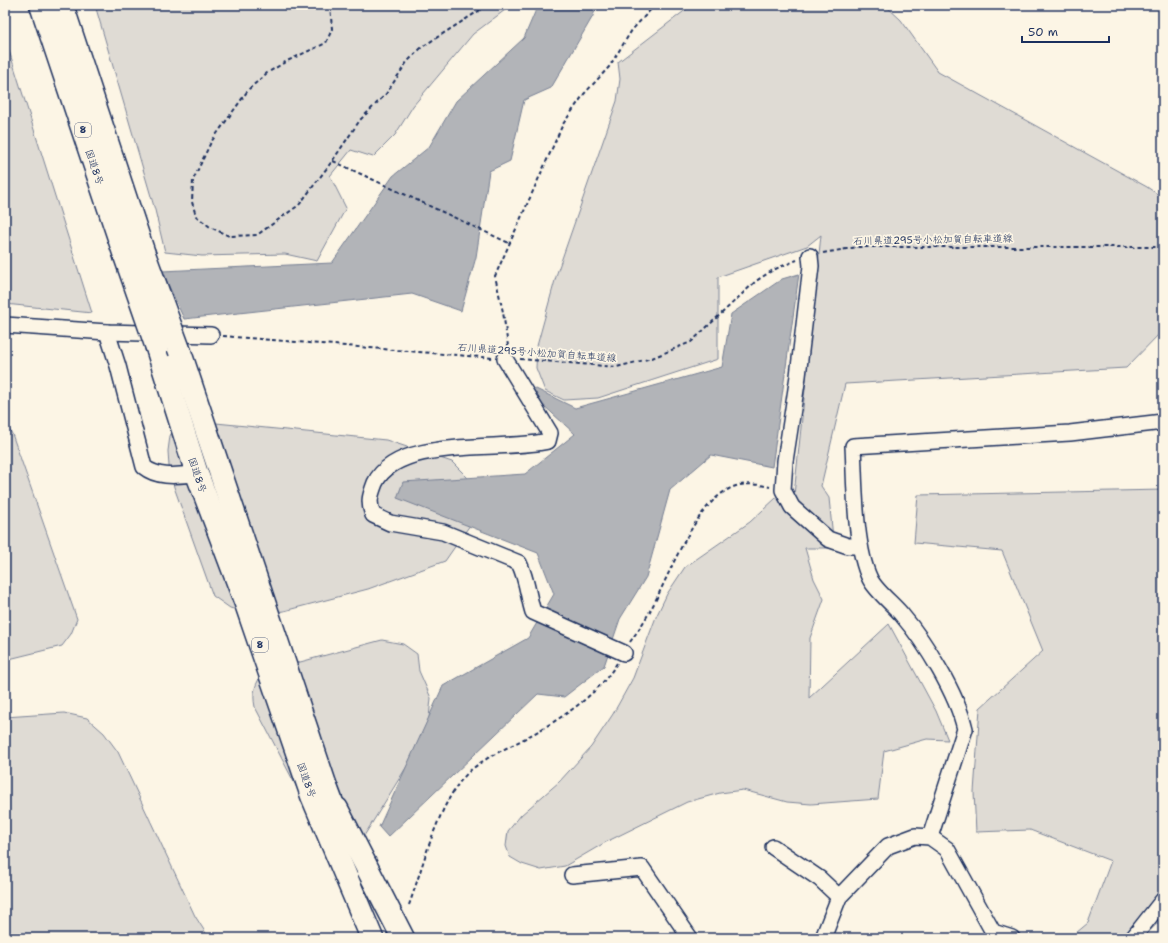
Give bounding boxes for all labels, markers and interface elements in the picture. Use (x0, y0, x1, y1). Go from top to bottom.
scale bar (1022, 18, 1109, 44)
text: 50 m (1028, 24, 1058, 40)
road number: 8 (75, 123, 91, 137)
street label: 国道8号 (82, 148, 107, 187)
street label: 石川県道295号小松加賀自転車道線 (853, 232, 1013, 247)
street label: 石川県道295号小松加賀自転車道線 (457, 340, 617, 365)
street label: 国道8号 (185, 456, 210, 495)
road number: 8 (252, 638, 268, 652)
street label: 国道8号 (294, 761, 319, 800)

